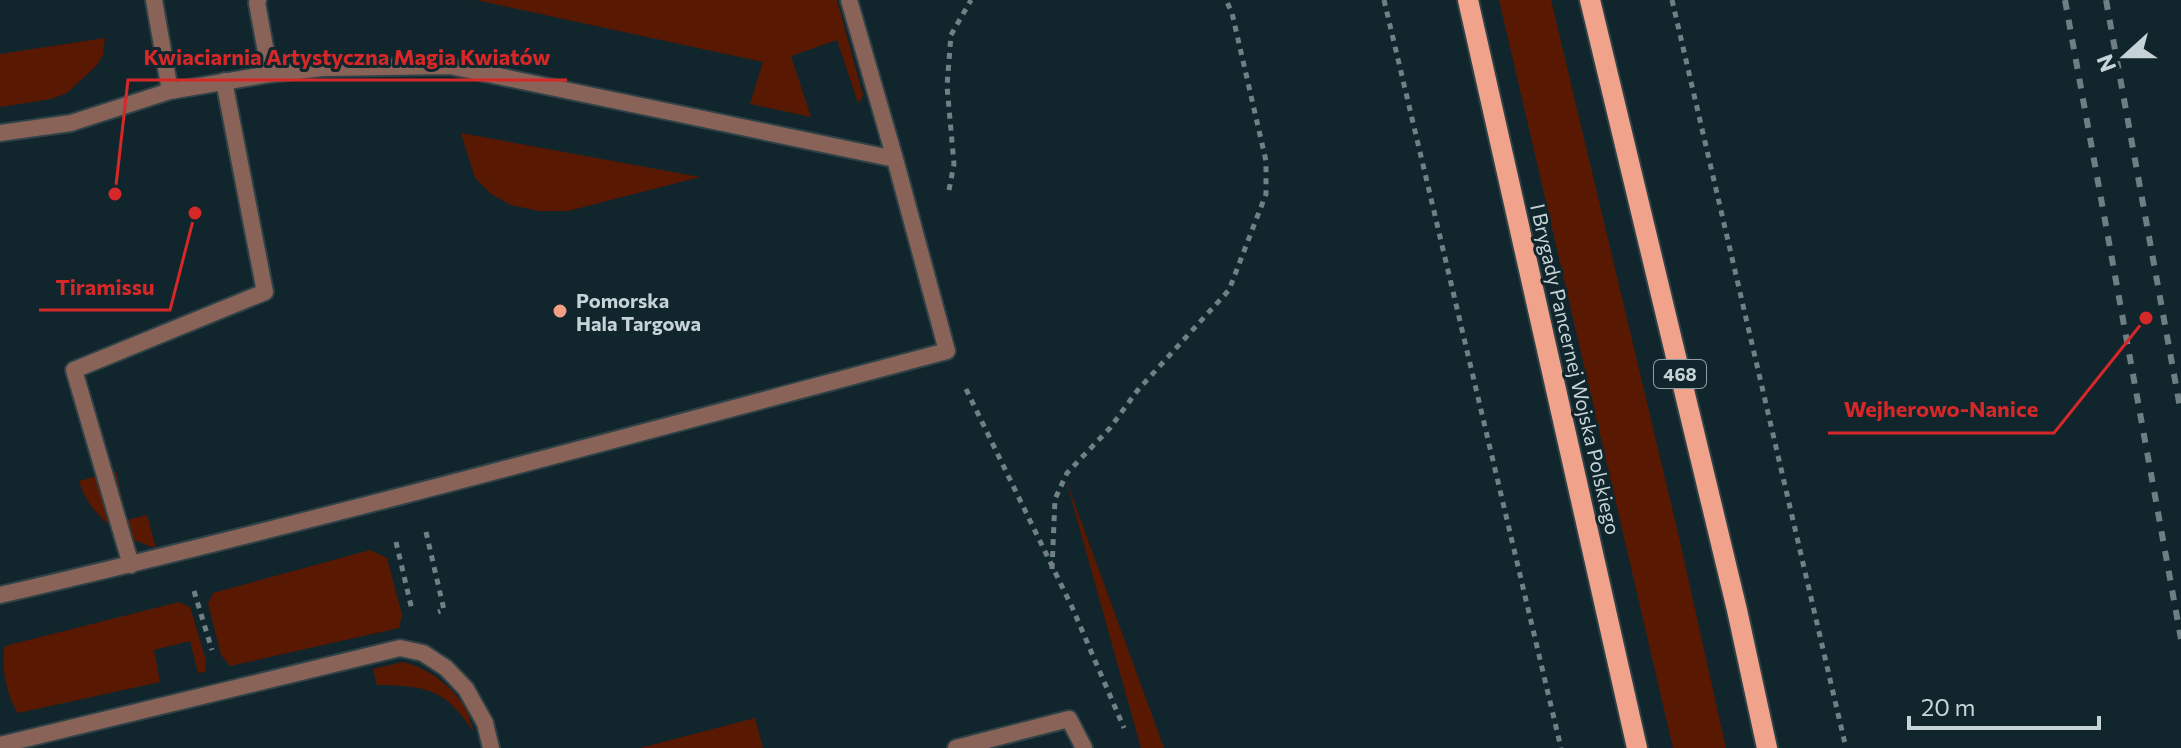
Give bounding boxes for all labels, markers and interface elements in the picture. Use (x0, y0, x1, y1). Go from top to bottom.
north arrow (2085, 16, 2165, 96)
callout: Kwiaciarnia Artystyczna Magia Kwiatów (128, 34, 567, 80)
text: Kwiaciarnia Artystyczna Magia Kwiatów (144, 43, 550, 70)
text: N (2090, 51, 2121, 76)
street label: I Brygady Pancernej Wojska Polskiego (1526, 201, 1626, 537)
callout: Tiramissu (39, 264, 170, 310)
text: Tiramissu (55, 273, 155, 300)
place label: Pomorska Hala Targowa (576, 288, 701, 335)
marker: Pomorska Hala Targowa (551, 302, 569, 320)
road number: 468 (1654, 360, 1706, 388)
callout: Wejherowo-Nanice (1828, 387, 2054, 433)
text: Wejherowo-Nanice (1844, 395, 2038, 422)
scale bar (1909, 680, 2099, 730)
text: 20 m (1921, 692, 1975, 721)

